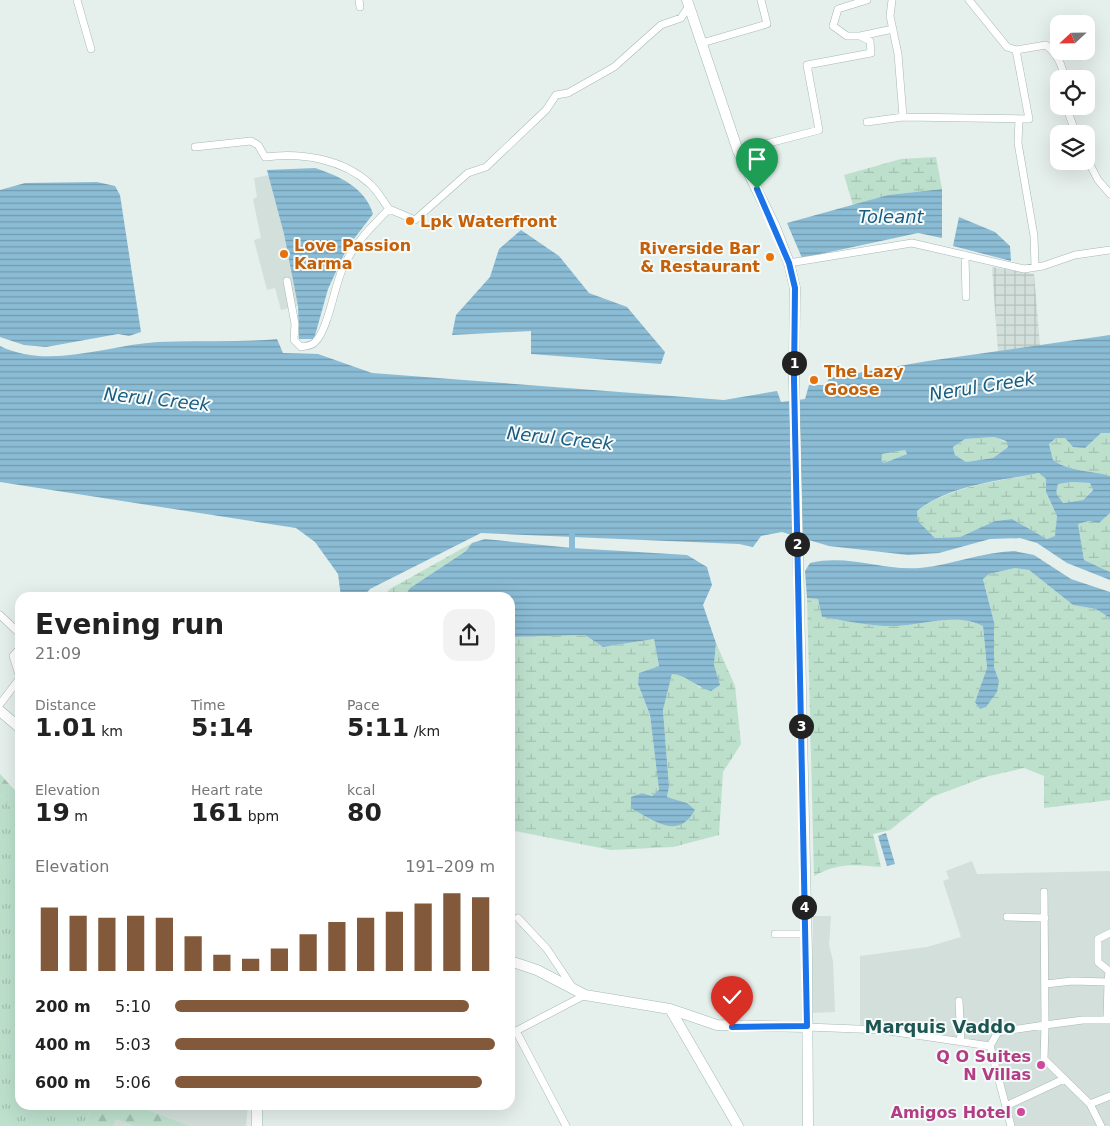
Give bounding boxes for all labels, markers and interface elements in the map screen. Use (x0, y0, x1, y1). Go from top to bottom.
north arrow (1050, 15, 1095, 60)
map controls (1050, 15, 1095, 170)
button: locate (1050, 70, 1095, 115)
button: layers (1050, 125, 1095, 170)
pin (736, 138, 778, 189)
icon: arrive (743, 145, 771, 173)
water label: Toleant (858, 206, 925, 227)
place label: Lpk Waterfront (420, 212, 557, 231)
marker: Lpk Waterfront (404, 215, 416, 227)
place label: Love Passion Karma (294, 236, 411, 273)
place label: Riverside Bar & Restaurant (639, 239, 760, 276)
marker: Love Passion Karma (278, 248, 290, 260)
marker: Riverside Bar & Restaurant (764, 251, 776, 263)
pin: 1 (782, 350, 806, 376)
text: 1 (790, 355, 799, 371)
place label: The Lazy Goose (824, 362, 904, 399)
water label: Nerul Creek (928, 367, 1038, 405)
marker: The Lazy Goose (808, 374, 820, 386)
water label: Nerul Creek (103, 383, 213, 415)
water label: Nerul Creek (506, 422, 616, 454)
pin: 2 (784, 532, 810, 556)
text: 2 (793, 536, 802, 552)
text: Evening run (35, 608, 224, 641)
button: share (443, 609, 495, 661)
text: 21:09 (35, 644, 81, 663)
text: Distance (35, 697, 96, 713)
text: Time (191, 697, 225, 713)
text: Pace (347, 697, 380, 713)
text: 1.01 (35, 713, 97, 742)
text: 5:14 (191, 713, 253, 742)
text: 5:11 (347, 713, 409, 742)
pin: 3 (788, 714, 814, 738)
text: 3 (797, 718, 806, 734)
text: km (97, 723, 123, 739)
text: /km (409, 723, 440, 739)
text: Elevation (35, 782, 100, 798)
text: Heart rate (191, 782, 263, 798)
text: kcal (347, 782, 375, 798)
text: 19 (35, 798, 70, 827)
text: 161 (191, 798, 243, 827)
text: 80 (347, 798, 382, 827)
text: m (70, 808, 88, 824)
text: bpm (243, 808, 279, 824)
text: Elevation (35, 857, 109, 876)
text: 191–209 m (405, 857, 495, 876)
pin: 4 (792, 894, 816, 920)
text: 4 (800, 899, 809, 915)
pin (711, 976, 753, 1027)
icon: check (718, 983, 746, 1011)
text: 200 m (35, 997, 91, 1016)
text: 5:10 (115, 997, 151, 1016)
district label: Marquis Vaddo (864, 1016, 1016, 1037)
text: 400 m (35, 1035, 91, 1054)
text: 5:03 (115, 1035, 151, 1054)
place label: Q O Suites N Villas (936, 1047, 1031, 1084)
marker: Q O Suites N Villas (1035, 1059, 1047, 1071)
text: 600 m (35, 1073, 91, 1092)
text: 5:06 (115, 1073, 151, 1092)
place label: Amigos Hotel (891, 1103, 1011, 1122)
marker: Amigos Hotel (1015, 1106, 1027, 1118)

